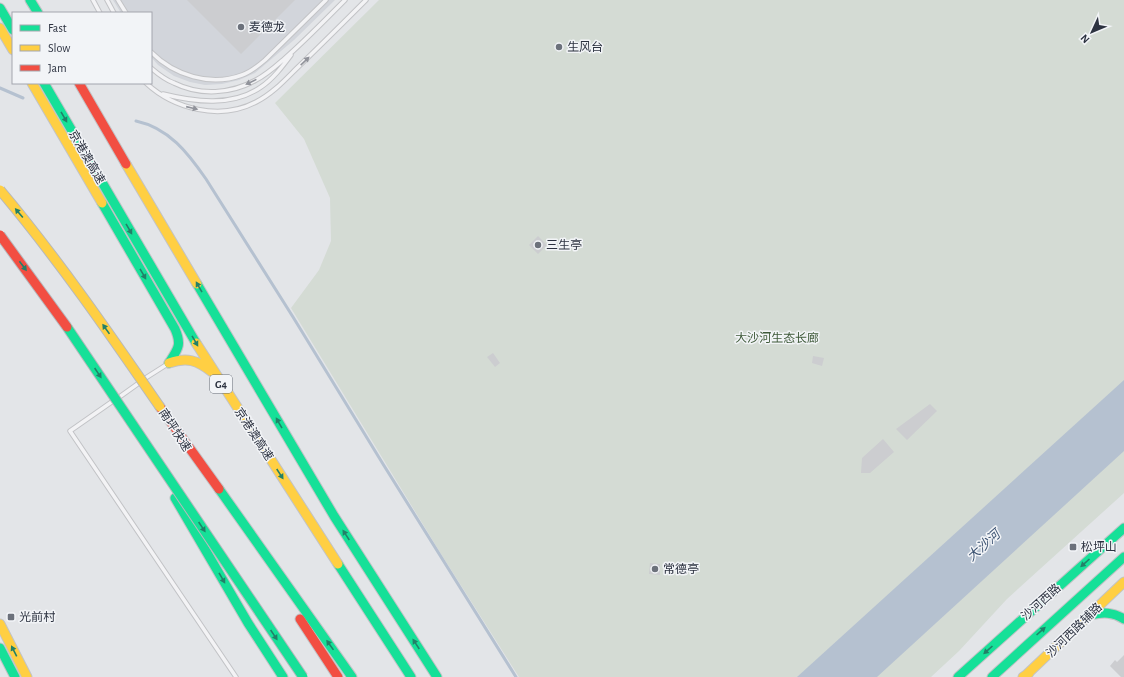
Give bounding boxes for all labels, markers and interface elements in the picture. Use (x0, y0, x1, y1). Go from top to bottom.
legend (12, 12, 152, 84)
north arrow (1072, 12, 1112, 52)
place label: 麦德龙 (249, 20, 285, 33)
text: Fast (48, 22, 67, 34)
marker: 麦德龙 (236, 22, 246, 32)
text: N (1079, 32, 1092, 45)
place label: 生风台 (567, 41, 603, 53)
text: Slow (48, 42, 70, 54)
marker: 生风台 (554, 42, 564, 52)
one-way arrow (300, 56, 310, 66)
text: Jam (48, 62, 67, 74)
one-way arrow (246, 79, 257, 86)
one-way arrow (185, 105, 198, 111)
one-way arrow (60, 111, 67, 123)
street label: 京港澳高速 (67, 128, 108, 186)
one-way arrow (15, 208, 24, 219)
one-way arrow (126, 223, 133, 235)
place label: 三生亭 (546, 238, 582, 251)
marker: 三生亭 (533, 240, 543, 250)
one-way arrow (19, 261, 28, 272)
one-way arrow (140, 268, 147, 280)
one-way arrow (195, 281, 202, 293)
one-way arrow (102, 323, 110, 334)
park label: 大沙河生态长廊 (735, 331, 819, 344)
one-way arrow (191, 335, 198, 347)
one-way arrow (94, 368, 102, 378)
road number: G4 (210, 375, 232, 393)
street label: 京港澳高速 (233, 405, 276, 462)
street label: 南坪快速 (157, 407, 193, 453)
one-way arrow (275, 417, 282, 429)
one-way arrow (276, 469, 284, 479)
one-way arrow (198, 522, 206, 532)
water label: 大沙河 (964, 525, 1005, 564)
one-way arrow (342, 529, 349, 540)
place label: 松坪山 (1081, 541, 1117, 553)
marker: 松坪山 (1068, 542, 1078, 552)
one-way arrow (1079, 559, 1090, 568)
place label: 常德亭 (663, 562, 699, 575)
marker: 常德亭 (650, 564, 660, 574)
one-way arrow (218, 572, 225, 584)
street label: 沙河西路 (1018, 581, 1063, 623)
street label: 沙河西路辅路 (1043, 600, 1104, 659)
place label: 光前村 (19, 610, 56, 623)
marker: 光前村 (6, 612, 16, 622)
one-way arrow (1036, 627, 1047, 636)
one-way arrow (270, 630, 278, 640)
one-way arrow (412, 638, 419, 650)
one-way arrow (326, 640, 334, 651)
one-way arrow (10, 645, 17, 656)
one-way arrow (983, 646, 993, 655)

